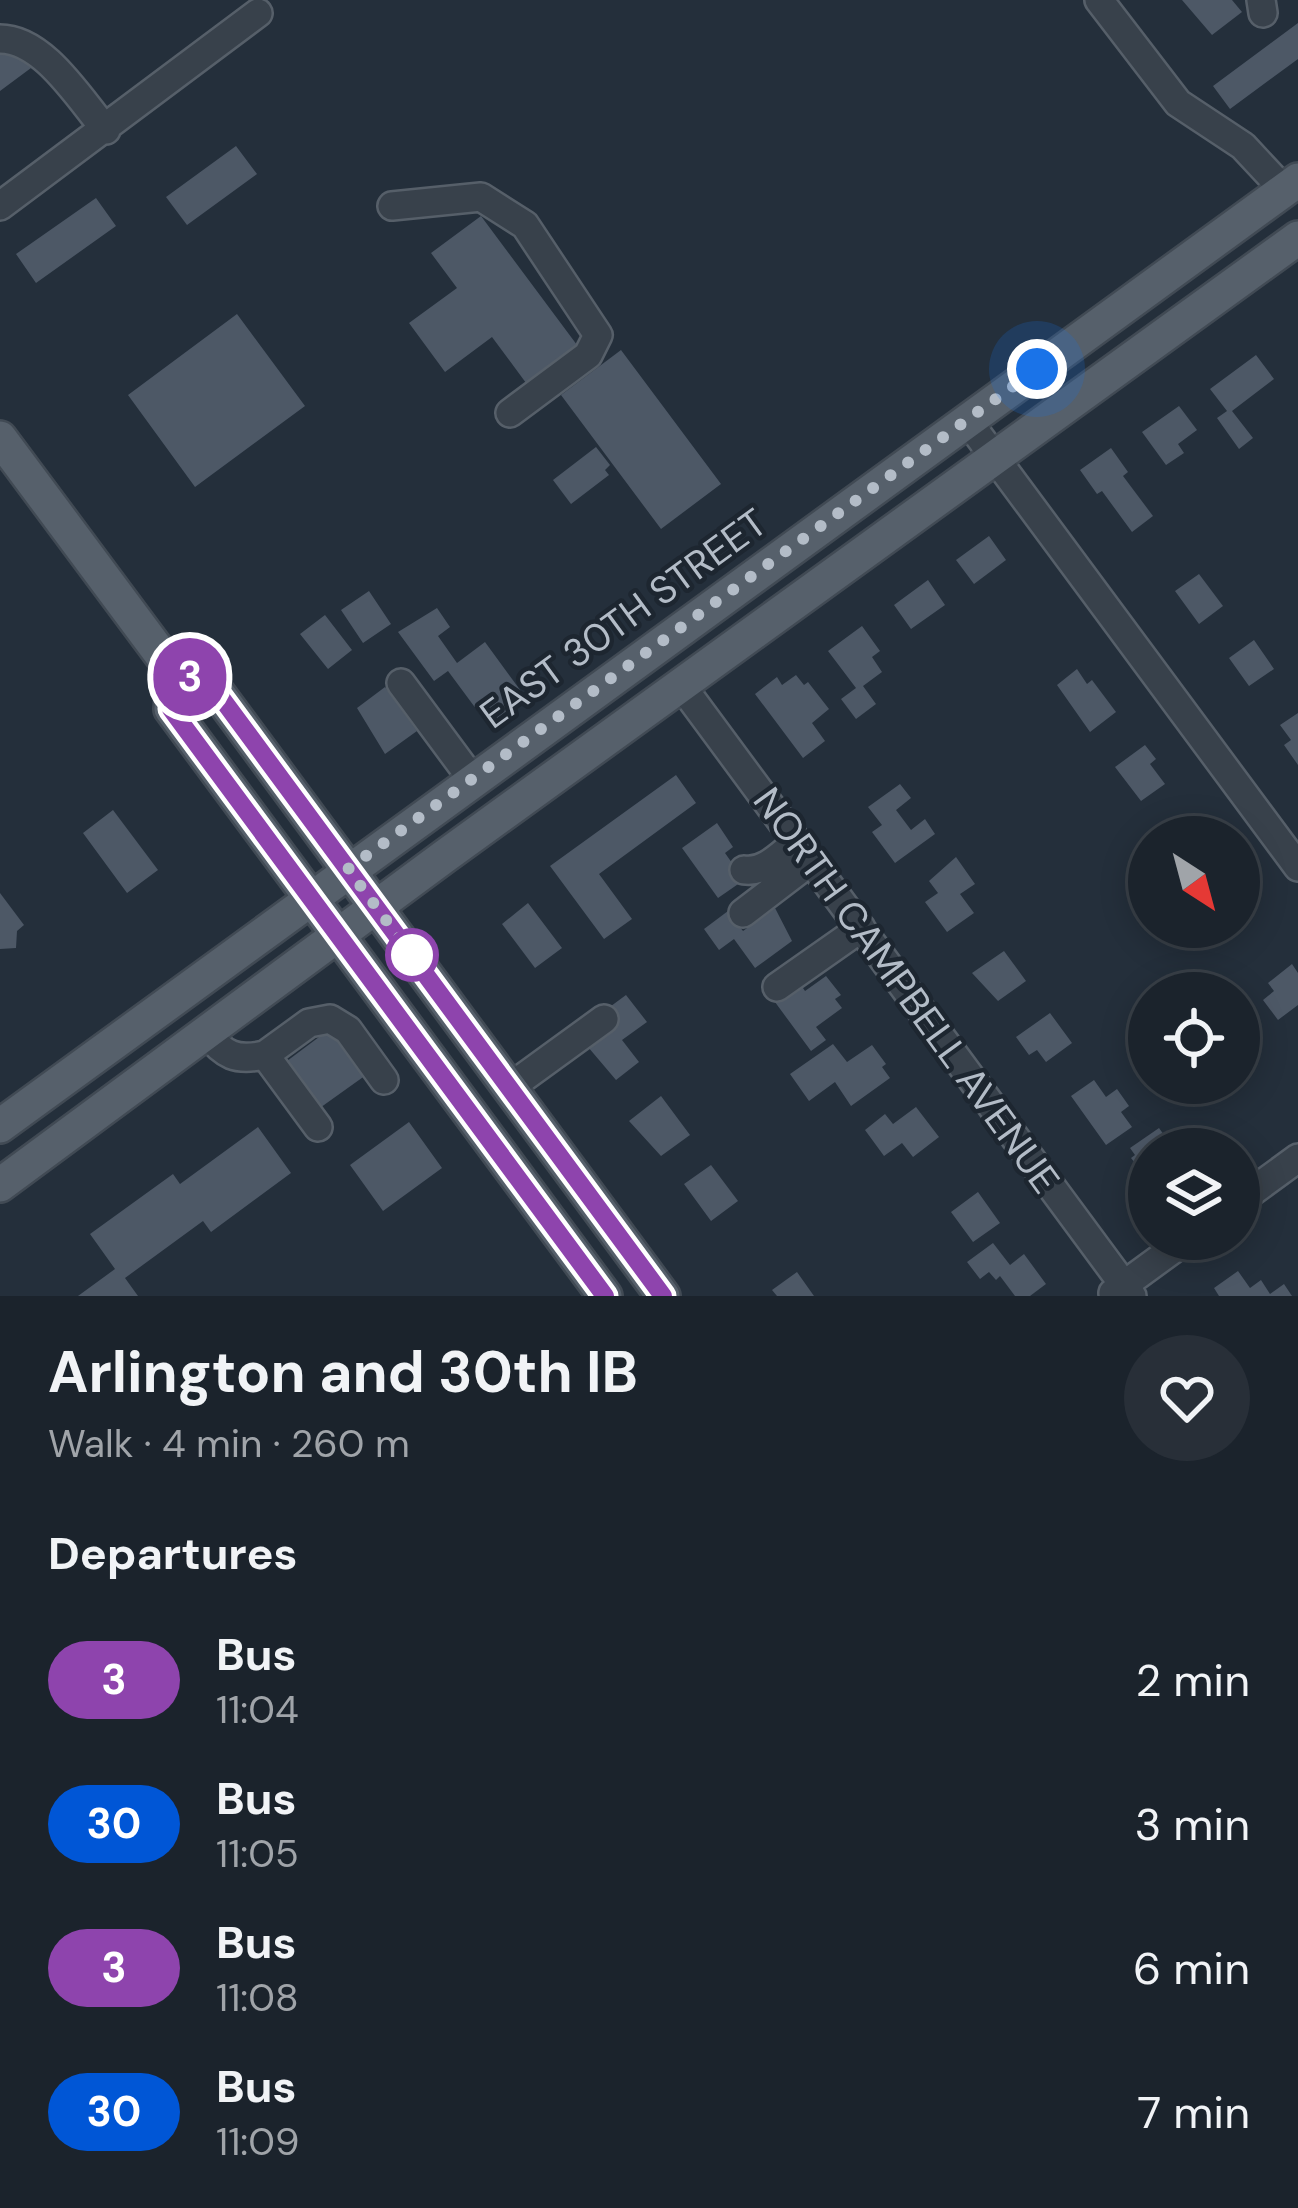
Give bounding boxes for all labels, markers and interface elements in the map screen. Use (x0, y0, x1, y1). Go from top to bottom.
your location (1007, 339, 1067, 399)
street label: EAST 30TH STREET (470, 497, 777, 740)
line badge: 3 (151, 638, 229, 716)
text: 3 (177, 649, 203, 704)
street label: NORTH CAMPBELL AVENUE (742, 777, 1071, 1203)
north arrow (1128, 816, 1260, 948)
map controls (1128, 816, 1260, 1260)
unlabelled marker (387, 930, 437, 980)
button: locate (1128, 972, 1260, 1104)
button: layers (1128, 1128, 1260, 1260)
text: Arlington and 30th IB (48, 1335, 638, 1410)
button: heart (1124, 1335, 1250, 1461)
text: Walk · 4 min · 260 m (48, 1418, 410, 1469)
text: Departures (48, 1524, 297, 1583)
text: Bus (216, 1625, 296, 1684)
text: 2 min (1135, 1651, 1250, 1710)
text: 3 (101, 1652, 127, 1707)
text: 11:04 (216, 1684, 299, 1735)
text: Bus (216, 1769, 296, 1828)
text: 3 min (1135, 1795, 1250, 1854)
text: 30 (87, 1796, 141, 1851)
text: 11:05 (216, 1828, 299, 1879)
text: Bus (216, 1913, 296, 1972)
text: 6 min (1133, 1939, 1250, 1998)
text: 3 (101, 1940, 127, 1995)
text: 11:08 (216, 1972, 299, 2023)
text: Bus (216, 2057, 296, 2116)
text: 7 min (1137, 2083, 1250, 2142)
text: 30 (87, 2084, 141, 2139)
text: 11:09 (216, 2116, 299, 2167)

